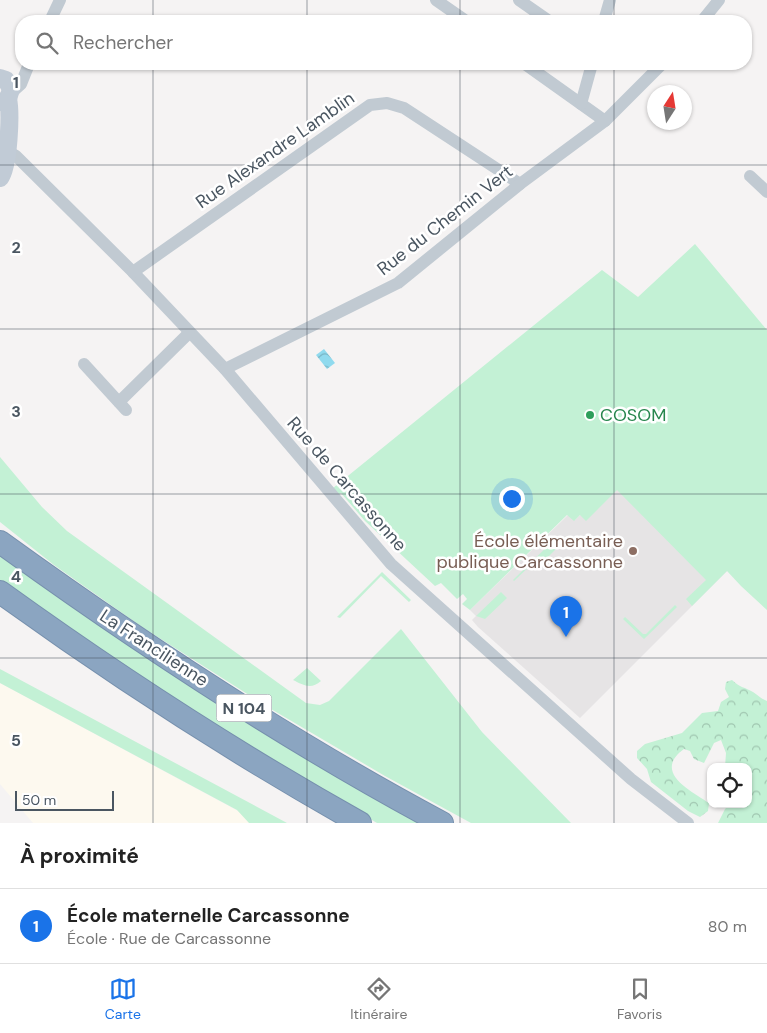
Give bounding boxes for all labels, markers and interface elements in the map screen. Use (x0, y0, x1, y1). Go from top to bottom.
search box (15, 15, 752, 70)
icon: search (33, 29, 61, 57)
text: Rechercher (73, 30, 173, 55)
text: 1 (13, 72, 19, 93)
north arrow (647, 85, 692, 130)
street label: Rue Alexandre Lamblin (191, 86, 359, 214)
street label: Rue du Chemin Vert (372, 159, 518, 281)
text: 2 (11, 237, 21, 258)
text: 3 (11, 401, 21, 422)
place label: COSOM (600, 403, 666, 427)
marker: COSOM (584, 409, 596, 421)
street label: Rue de Carcassonne (282, 412, 412, 556)
your location (499, 486, 525, 512)
place label: École élémentaire publique Carcassonne (436, 529, 623, 574)
marker: École élémentaire publique Carcassonne (627, 545, 639, 557)
text: 4 (11, 566, 21, 587)
pin: 1 (550, 596, 582, 637)
street label: La Francilienne (95, 604, 213, 692)
road number: N 104 (216, 694, 272, 721)
text: 5 (11, 730, 21, 751)
map controls (707, 763, 752, 808)
button: locate (707, 763, 752, 808)
scale bar (15, 788, 114, 811)
text: 50 m (22, 791, 56, 809)
text: À proximité (20, 842, 139, 870)
text: École maternelle Carcassonne (67, 903, 350, 928)
text: 1 (33, 916, 39, 937)
text: 80 m (708, 916, 747, 937)
text: École · Rue de Carcassonne (67, 928, 271, 949)
tab: Carte (105, 975, 141, 1023)
tab: Itinéraire (350, 975, 407, 1023)
tab: Favoris (617, 975, 662, 1023)

